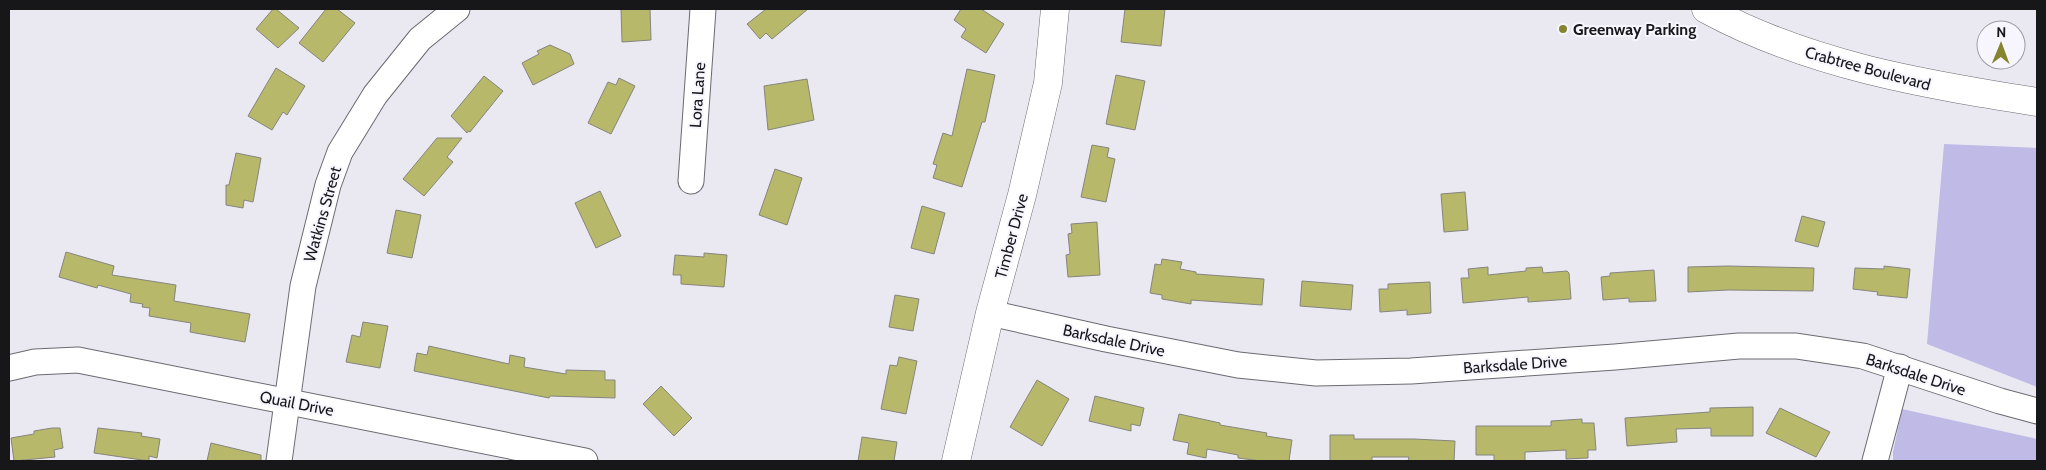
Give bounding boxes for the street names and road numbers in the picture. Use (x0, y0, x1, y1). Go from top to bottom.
street label: Crabtree Boulevard (1803, 43, 1933, 94)
street label: Lora Lane (686, 62, 709, 128)
street label: Watkins Street (300, 164, 345, 264)
street label: Timber Drive (991, 191, 1032, 281)
street label: Barksdale Drive (1061, 320, 1167, 361)
street label: Barksdale Drive (1863, 349, 1968, 400)
street label: Barksdale Drive (1462, 351, 1568, 378)
street label: Quail Drive (258, 387, 336, 420)

